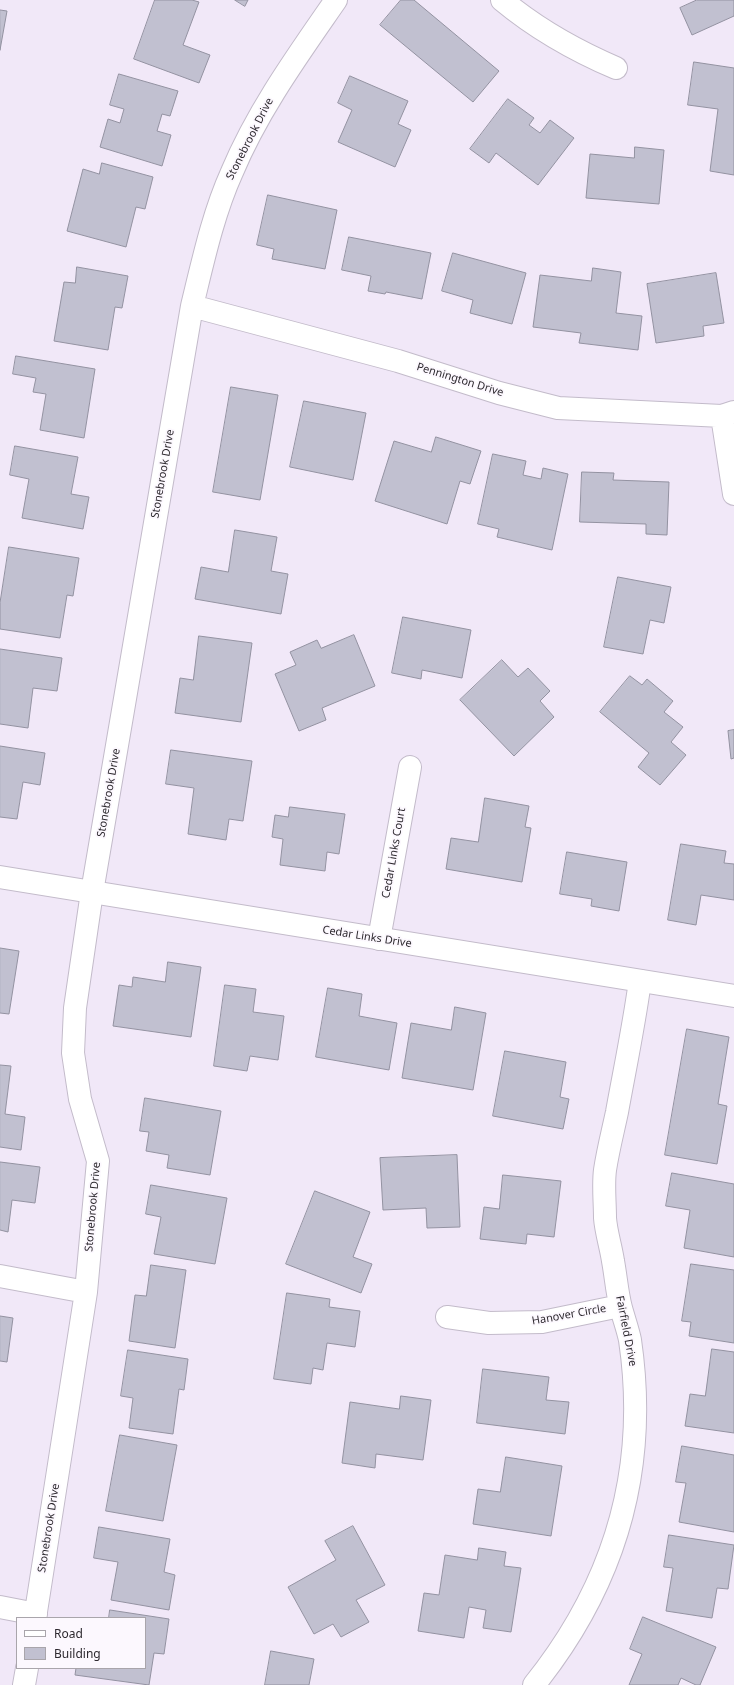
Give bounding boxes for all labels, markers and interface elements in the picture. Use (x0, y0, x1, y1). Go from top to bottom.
street label: Stonebrook Drive (224, 96, 276, 182)
street label: Pennington Drive (415, 360, 505, 400)
street label: Stonebrook Drive (149, 429, 177, 519)
street label: Stonebrook Drive (95, 748, 123, 838)
street label: Cedar Links Court (380, 807, 408, 899)
street label: Cedar Links Drive (321, 923, 413, 951)
street label: Stonebrook Drive (83, 1162, 103, 1252)
street label: Fairfield Drive (613, 1295, 639, 1367)
street label: Hanover Circle (531, 1302, 607, 1328)
street label: Stonebrook Drive (35, 1483, 63, 1573)
legend (16, 1617, 146, 1669)
text: Road (54, 1625, 83, 1642)
text: Building (54, 1645, 101, 1662)

